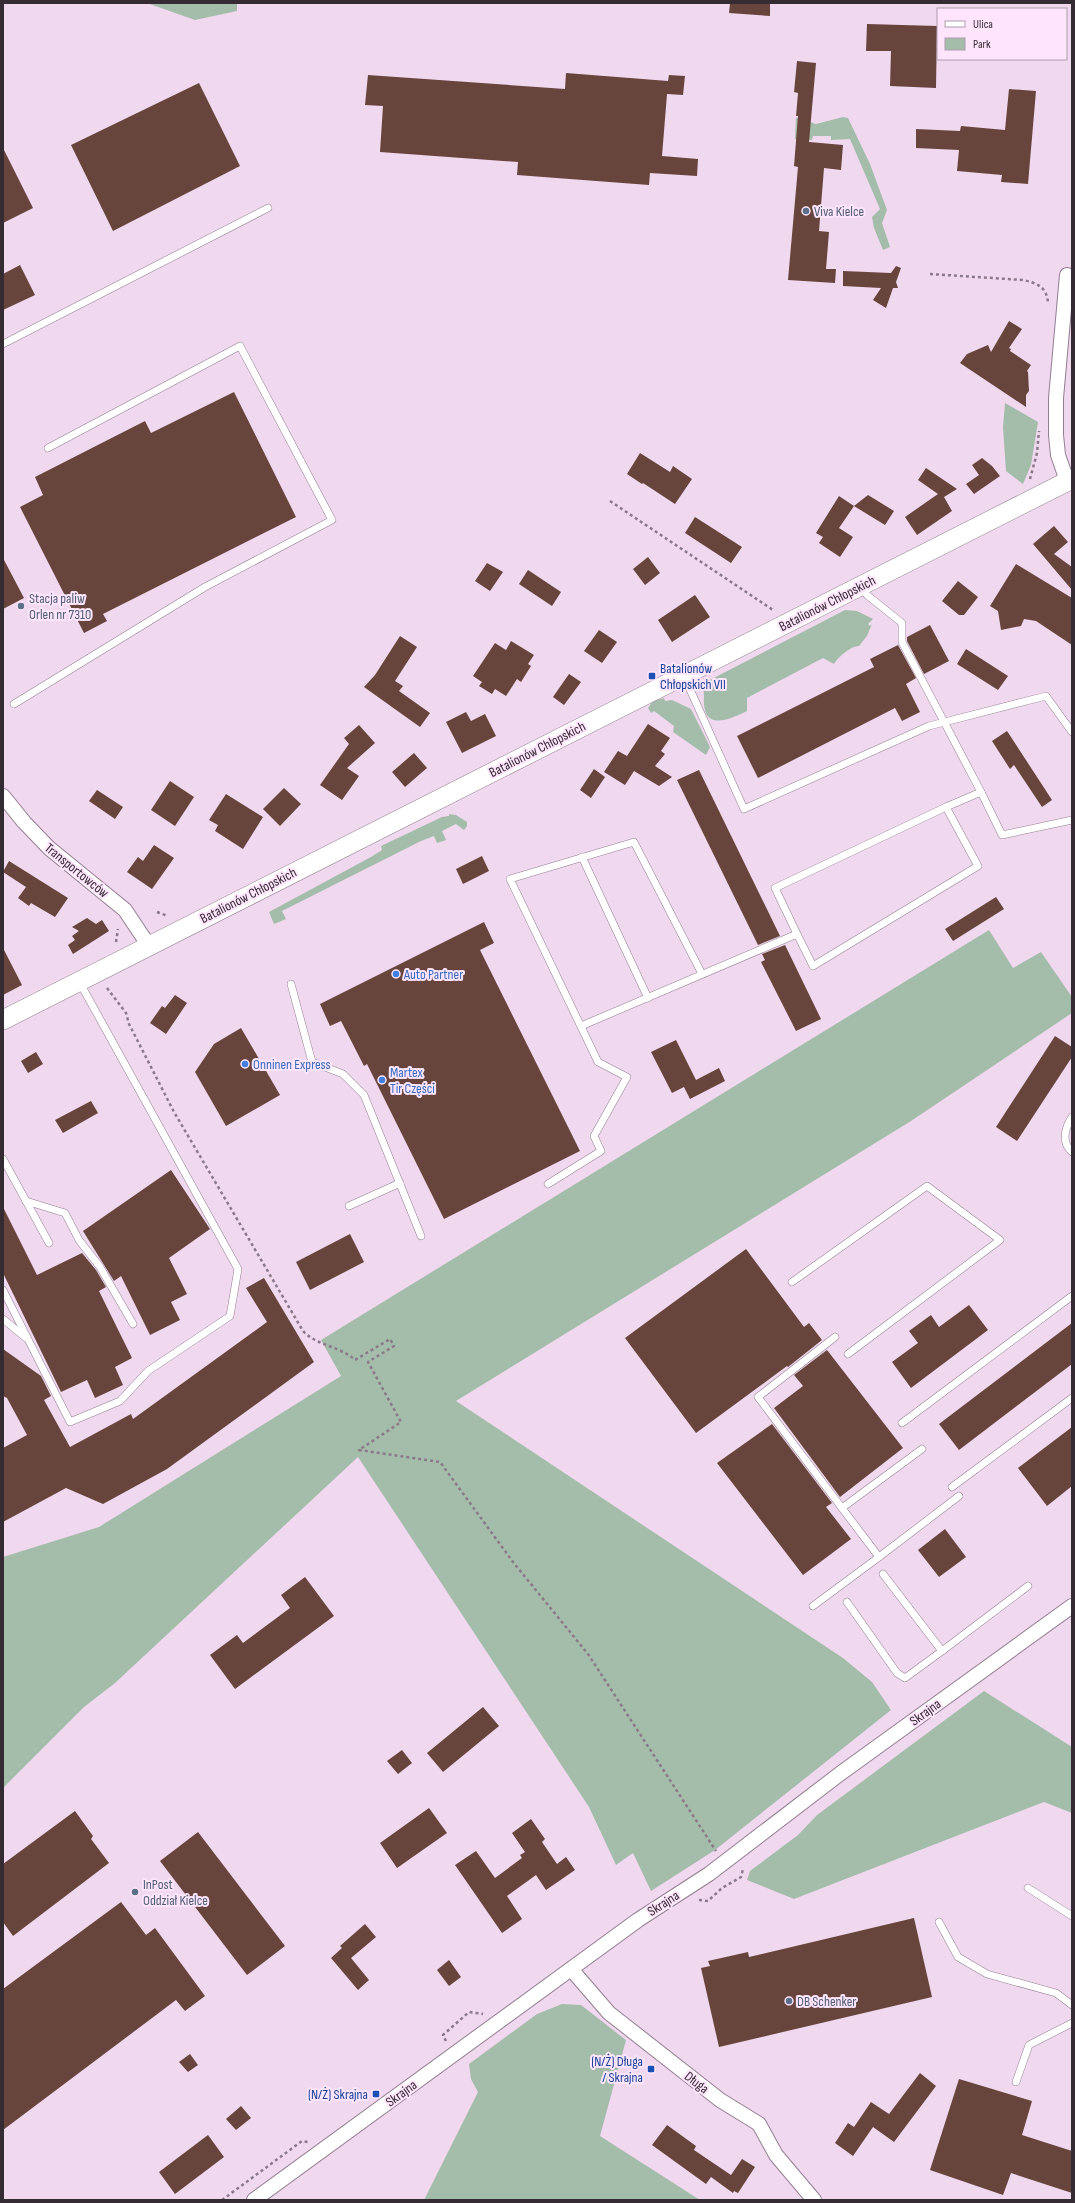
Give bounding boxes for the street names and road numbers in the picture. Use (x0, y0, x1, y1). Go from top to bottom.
street label: Batalionów Chłopskich (776, 572, 878, 635)
street label: Batalionów Chłopskich (486, 718, 588, 781)
street label: Transportowców (41, 839, 112, 901)
street label: Batalionów Chłopskich (197, 864, 299, 927)
street label: Skrajna (906, 1695, 944, 1729)
street label: Skrajna (644, 1887, 682, 1920)
street label: Długa (681, 2068, 712, 2097)
street label: Skrajna (382, 2076, 420, 2110)

